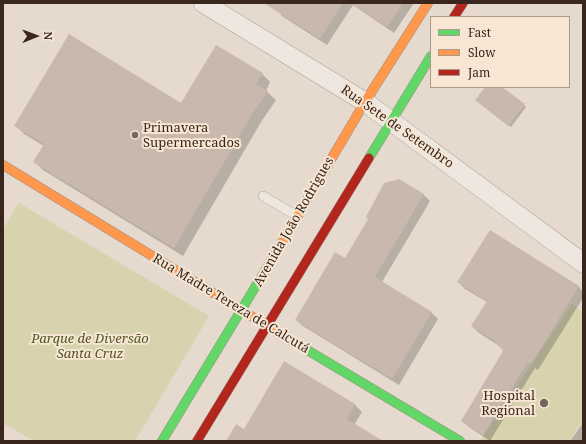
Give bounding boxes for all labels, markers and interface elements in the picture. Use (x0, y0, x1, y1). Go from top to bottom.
north arrow (16, 16, 56, 56)
legend (430, 16, 570, 88)
text: Fast (468, 24, 491, 41)
text: N (41, 31, 56, 40)
text: Slow (468, 44, 496, 61)
text: Jam (468, 64, 490, 81)
street label: Rua Sete de Setembro (338, 82, 456, 172)
place label: Primavera Supermercados (143, 120, 240, 151)
marker: Primavera Supermercados (130, 130, 140, 140)
street label: Avenida João Rodrigues (251, 155, 337, 289)
street label: Rua Madre Tereza de Calcutá (150, 251, 312, 357)
park label: Parque de Diversão Santa Cruz (31, 331, 149, 362)
place label: Hospital Regional (481, 388, 535, 419)
marker: Hospital Regional (538, 397, 550, 409)

